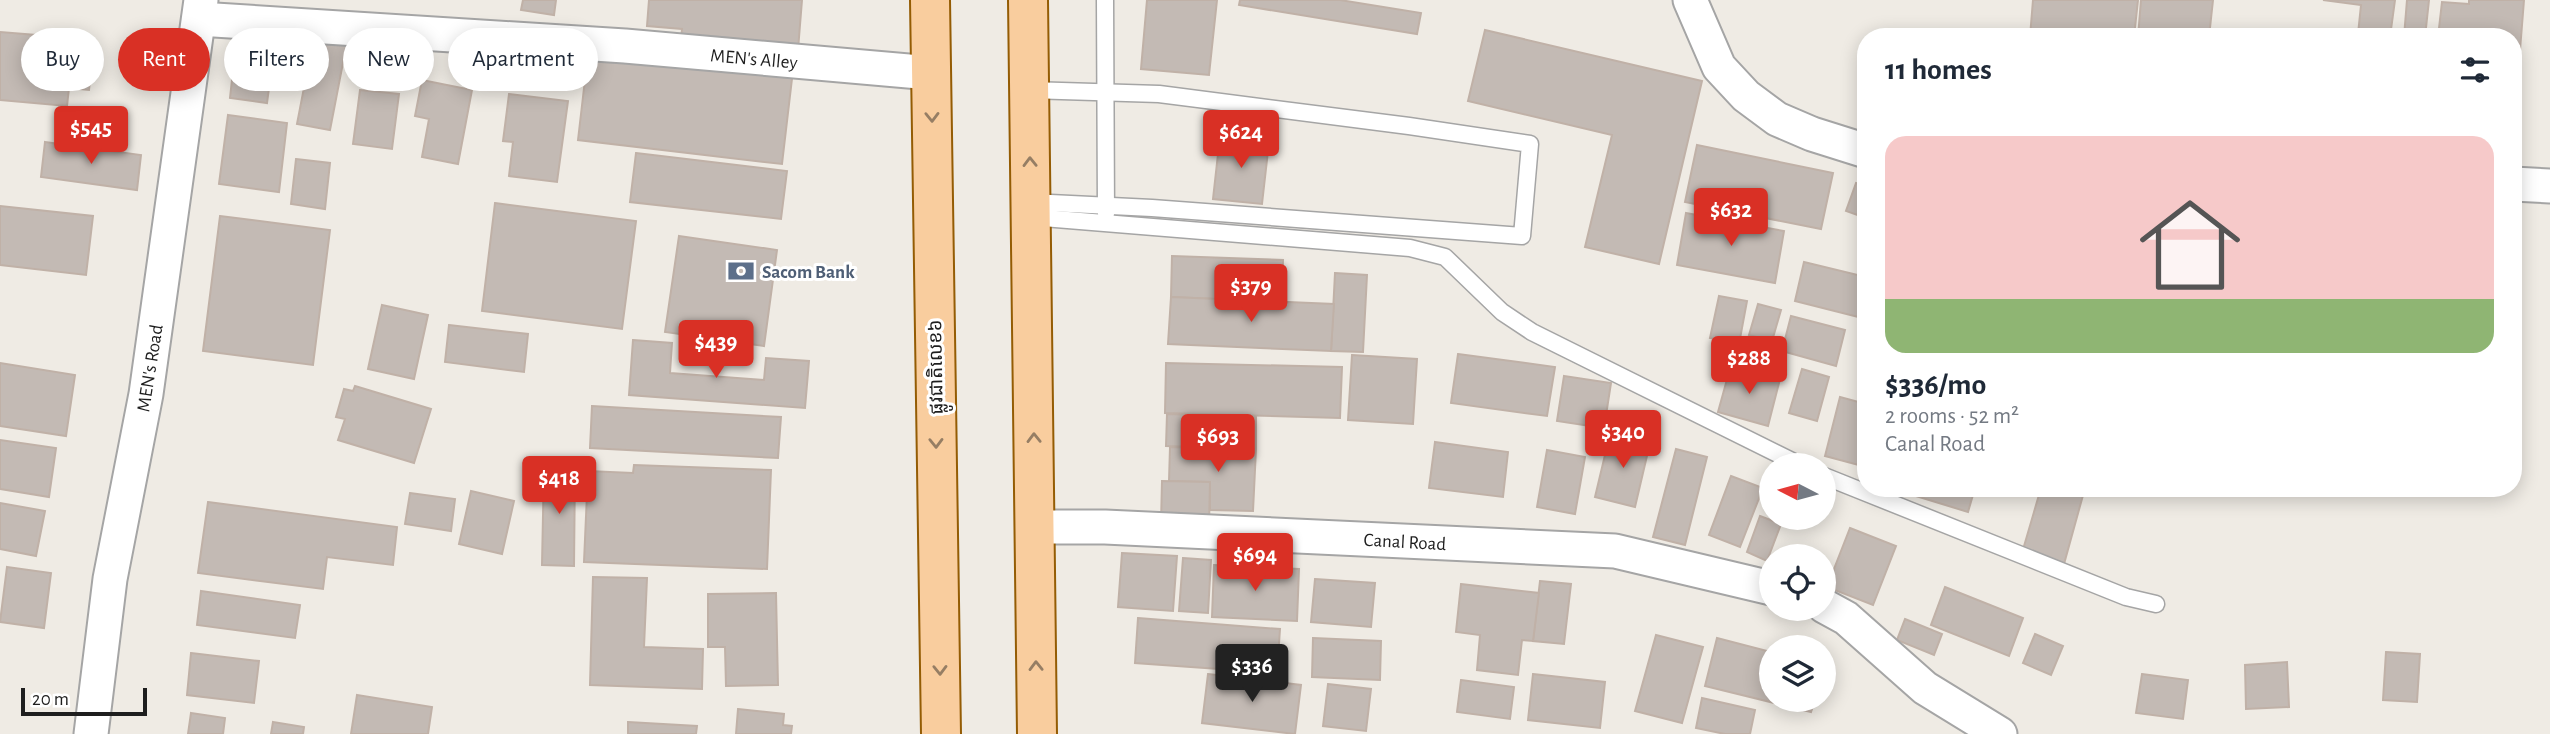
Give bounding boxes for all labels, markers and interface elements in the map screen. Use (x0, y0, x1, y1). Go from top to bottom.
chip: Buy (21, 28, 104, 91)
chip: Rent (118, 28, 210, 91)
chip: Filters (224, 28, 329, 91)
chip: New (343, 28, 434, 91)
chip: Apartment (448, 28, 598, 91)
street label: MEN's Alley (709, 46, 798, 73)
icon: filters (2456, 51, 2494, 89)
text: 11 homes (1885, 55, 1992, 85)
pin: $545 (50, 106, 132, 166)
pin: $624 (1200, 110, 1282, 170)
one-way arrow (924, 112, 939, 123)
text: $545 (70, 117, 112, 140)
text: $624 (1219, 121, 1263, 144)
one-way arrow (1022, 156, 1038, 167)
icon: home (2127, 182, 2253, 308)
pin: $632 (1690, 188, 1772, 248)
text: $632 (1710, 199, 1752, 222)
bank icon: Sacom Bank (726, 256, 756, 286)
place label: Sacom Bank (762, 263, 855, 282)
pin: $379 (1210, 264, 1292, 324)
text: $379 (1230, 275, 1272, 298)
street label: ផ្លូវជាតិលេខ៦ (926, 319, 953, 415)
pin: $439 (675, 320, 757, 380)
street label: MEN's Road (134, 323, 167, 413)
text: $439 (695, 331, 737, 354)
pin: $288 (1708, 336, 1790, 396)
text: $288 (1727, 347, 1771, 370)
text: $336/mo (1885, 370, 1986, 400)
text: 2 rooms · 52 m² (1885, 405, 2019, 428)
pin: $340 (1582, 410, 1664, 470)
pin: $693 (1177, 414, 1259, 474)
text: $340 (1601, 421, 1645, 444)
text: $693 (1197, 425, 1239, 448)
one-way arrow (1026, 433, 1042, 443)
text: Canal Road (1885, 433, 1985, 456)
one-way arrow (929, 437, 944, 448)
north arrow (1759, 453, 1836, 530)
map controls (1759, 453, 1836, 712)
pin: $418 (518, 456, 600, 516)
text: $418 (538, 467, 580, 490)
street label: Canal Road (1363, 531, 1447, 554)
pin: $694 (1214, 534, 1296, 593)
text: $694 (1233, 544, 1277, 567)
button: locate (1759, 544, 1836, 621)
button: layers (1759, 635, 1836, 712)
pin: $336 (1211, 644, 1293, 704)
text: $336 (1231, 655, 1273, 678)
one-way arrow (1029, 660, 1044, 671)
one-way arrow (932, 665, 948, 676)
scale bar (21, 685, 147, 717)
text: 20 m (32, 690, 69, 709)

